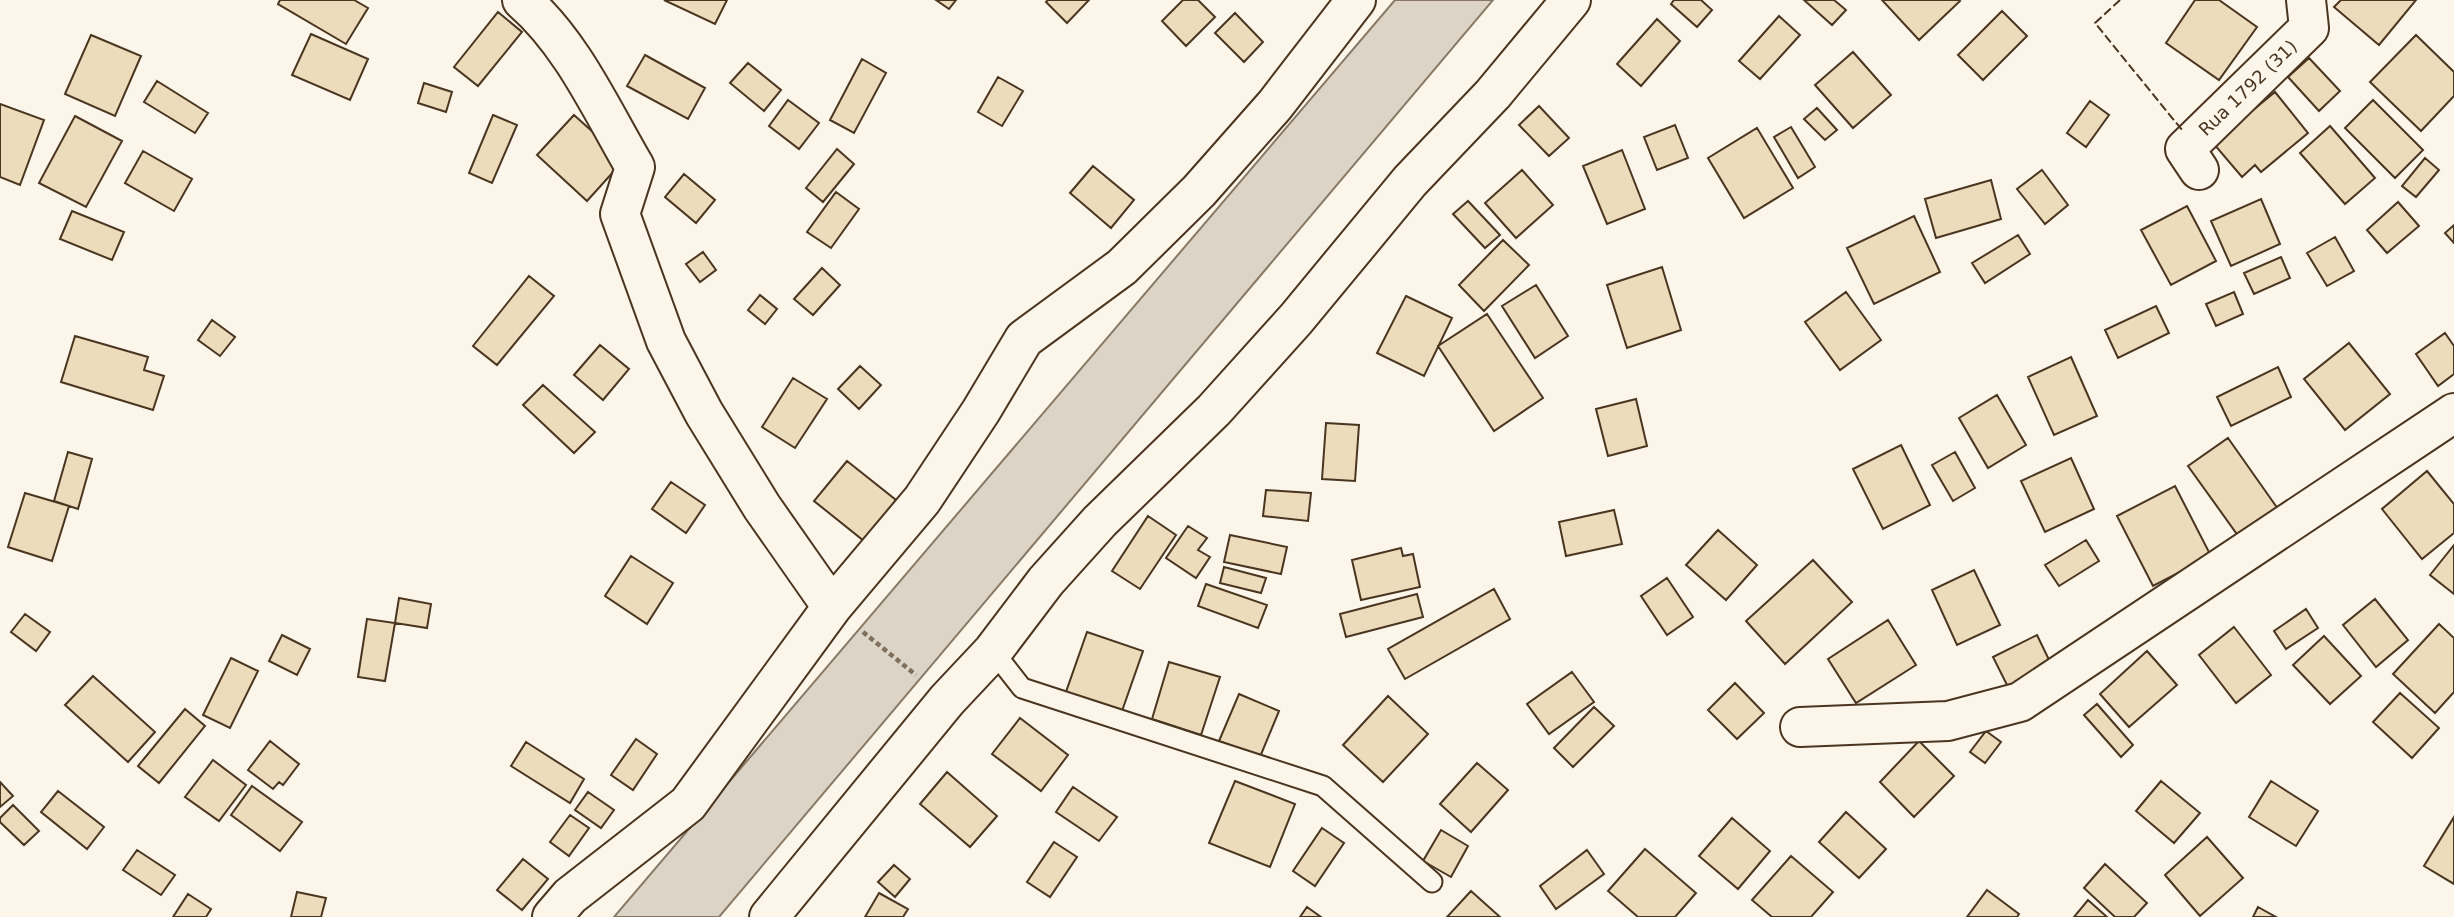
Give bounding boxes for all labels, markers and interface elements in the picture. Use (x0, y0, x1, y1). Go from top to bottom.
street label: Rua 1792 (31) (2194, 36, 2301, 140)

